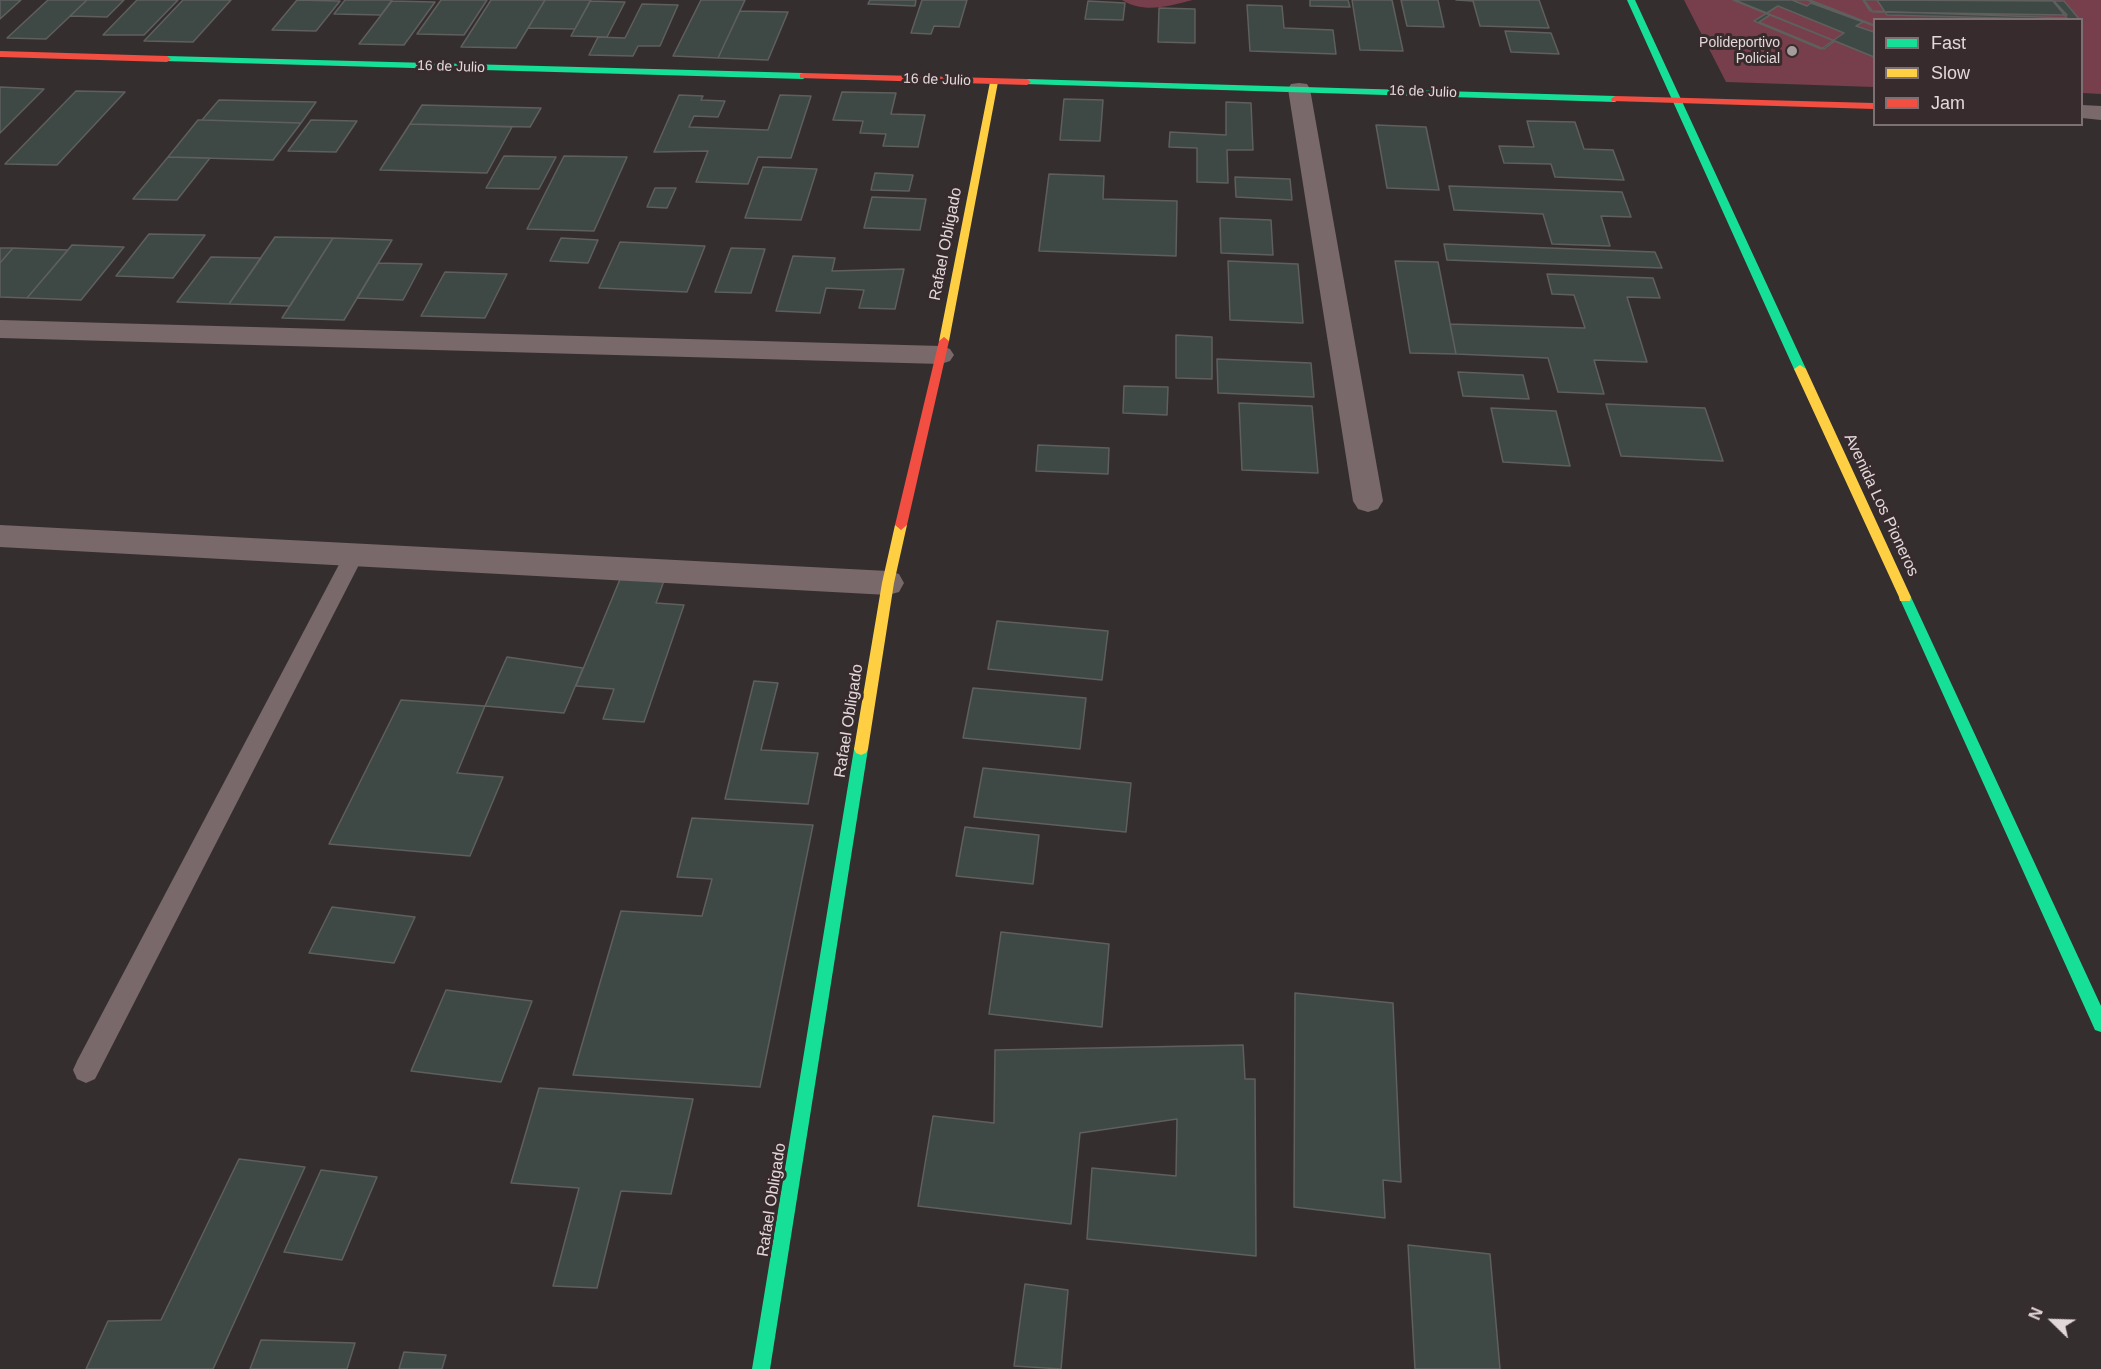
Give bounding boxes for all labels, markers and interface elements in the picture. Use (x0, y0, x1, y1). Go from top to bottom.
legend (1873, 18, 2083, 126)
text: Fast (1931, 33, 1966, 53)
place label: Polideportivo Policial (1699, 35, 1780, 68)
marker: Polideportivo Policial (1785, 44, 1799, 58)
street label: 16 de Julio (417, 57, 485, 77)
text: Slow (1931, 63, 1970, 83)
street label: 16 de Julio (903, 70, 971, 90)
street label: 16 de Julio (1389, 82, 1457, 102)
text: Jam (1931, 93, 1965, 113)
street label: Rafael Obligado (926, 186, 966, 302)
street label: Avenida Los Pioneros (1839, 431, 1923, 579)
street label: Rafael Obligado (831, 663, 867, 779)
street label: Rafael Obligado (754, 1142, 790, 1258)
north arrow (2023, 1291, 2083, 1351)
text: N (2026, 1305, 2046, 1322)

